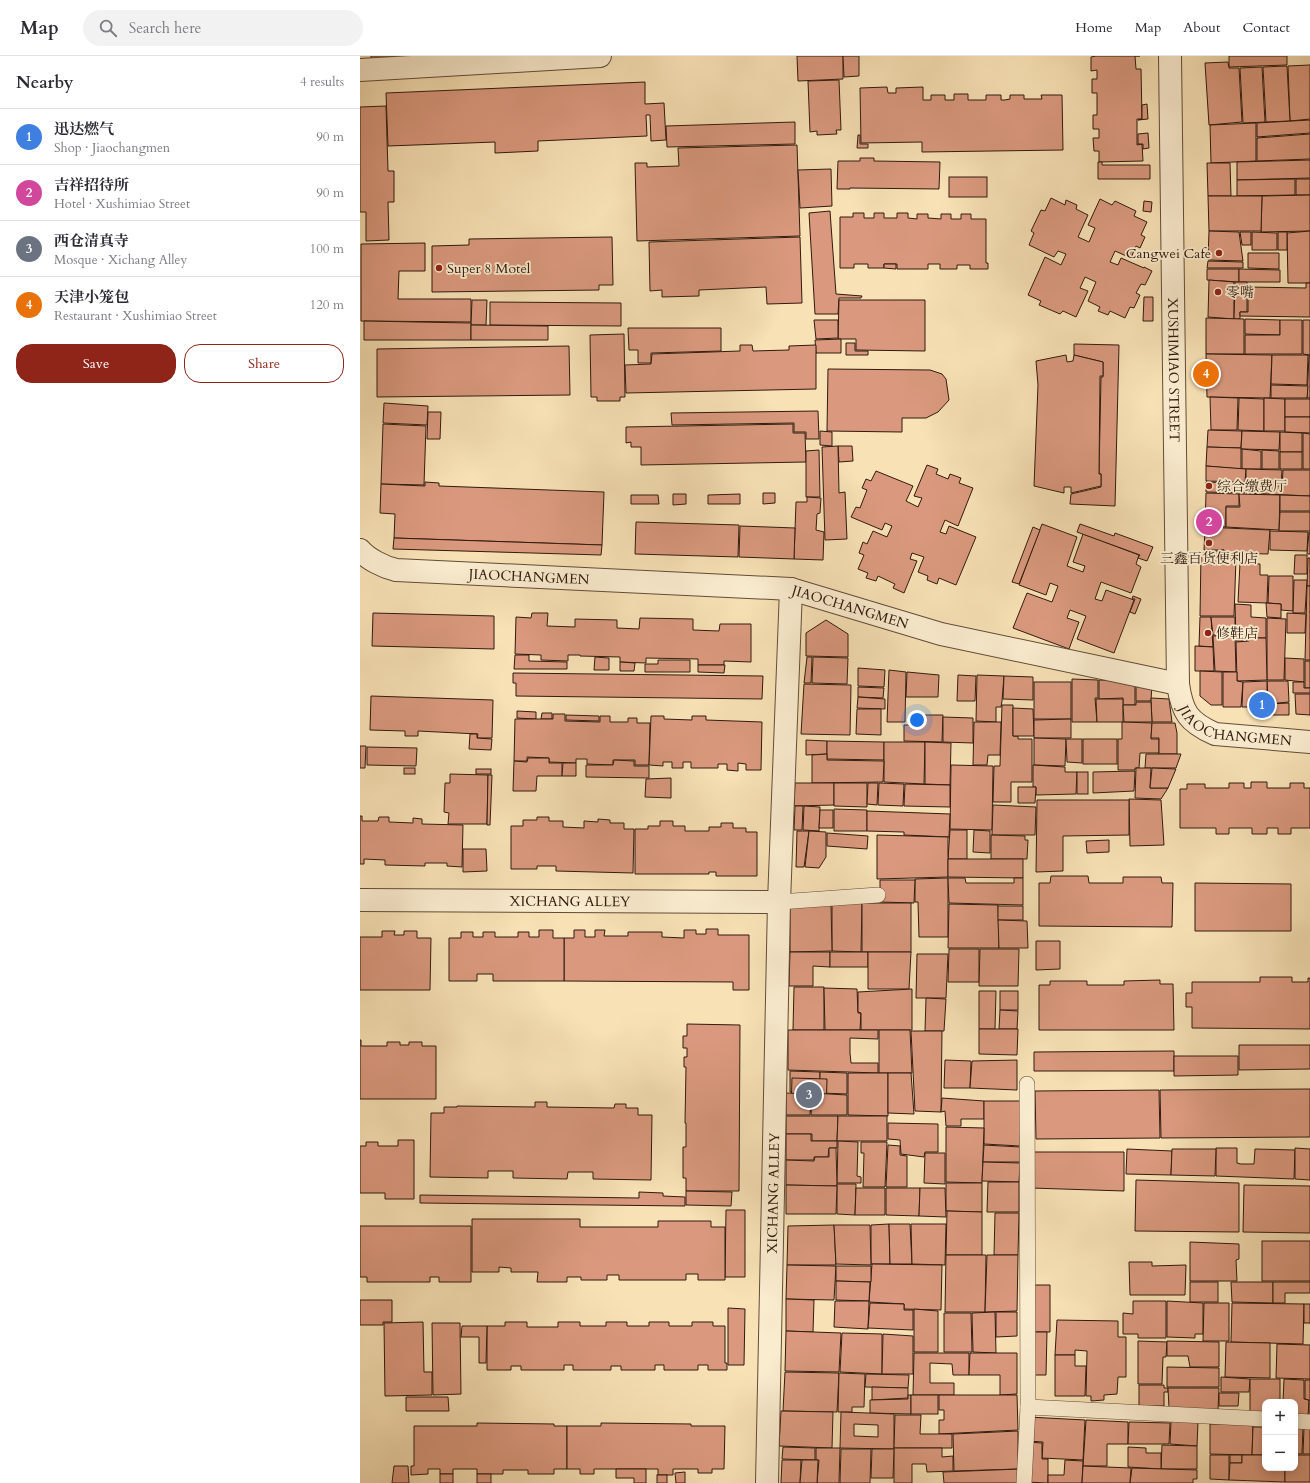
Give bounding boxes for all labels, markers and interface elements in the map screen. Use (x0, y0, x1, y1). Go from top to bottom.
search box (83, 10, 363, 46)
text: Map (20, 15, 59, 41)
icon: search (97, 17, 119, 39)
text: Search here (129, 18, 201, 38)
text: Home (1075, 18, 1113, 37)
text: Map (1135, 18, 1161, 37)
text: About (1183, 18, 1220, 37)
text: Contact (1242, 18, 1290, 37)
text: Nearby (16, 71, 73, 94)
text: 4 results (300, 73, 344, 91)
text: 迅达燃气 (54, 119, 114, 139)
text: 1 (26, 128, 32, 146)
text: 90 m (316, 128, 344, 146)
text: Shop · Jiaochangmen (54, 139, 170, 157)
text: 吉祥招待所 (54, 175, 129, 195)
text: 2 (26, 184, 32, 202)
text: 90 m (316, 184, 344, 202)
text: Hotel · Xushimiao Street (54, 195, 190, 213)
text: 西仓清真寺 (54, 231, 129, 251)
text: 3 (26, 240, 32, 258)
text: 100 m (310, 240, 344, 258)
place label: Cangwei Cafe (1126, 244, 1211, 263)
marker: Cangwei Cafe (1214, 248, 1224, 258)
text: Mosque · Xichang Alley (54, 251, 187, 269)
place label: Super 8 Motel (447, 259, 531, 278)
marker: Super 8 Motel (434, 263, 444, 273)
place label: 零嘴 (1226, 283, 1254, 302)
text: 天津小笼包 (54, 287, 129, 307)
marker: 零嘴 (1213, 287, 1223, 297)
text: 4 (26, 296, 32, 314)
text: 120 m (310, 296, 344, 314)
street label: XUSHIMIAO STREET (1164, 298, 1184, 442)
text: Restaurant · Xushimiao Street (54, 307, 217, 325)
button: Save (16, 344, 176, 383)
button: Share (184, 344, 344, 383)
pin: 4 (1193, 359, 1219, 389)
place label: 综合缴费厅 (1217, 477, 1287, 496)
marker: 综合缴费厅 (1204, 481, 1214, 491)
pin: 2 (1196, 507, 1222, 537)
marker: 三鑫百货便利店 (1204, 538, 1214, 548)
place label: 三鑫百货便利店 (1160, 549, 1258, 568)
street label: JIAOCHANGMEN (466, 564, 590, 589)
street label: JIAOCHANGMEN (788, 580, 911, 633)
place label: 修鞋店 (1216, 624, 1258, 643)
marker: 修鞋店 (1203, 628, 1213, 638)
pin: 1 (1249, 690, 1275, 720)
street label: JIAOCHANGMEN (1174, 700, 1293, 750)
your location (907, 710, 927, 730)
street label: XICHANG ALLEY (509, 891, 631, 911)
pin: 3 (796, 1080, 822, 1110)
street label: XICHANG ALLEY (762, 1132, 784, 1254)
map controls (1262, 1399, 1298, 1471)
button: + (1262, 1399, 1298, 1435)
button: − (1262, 1435, 1298, 1471)

